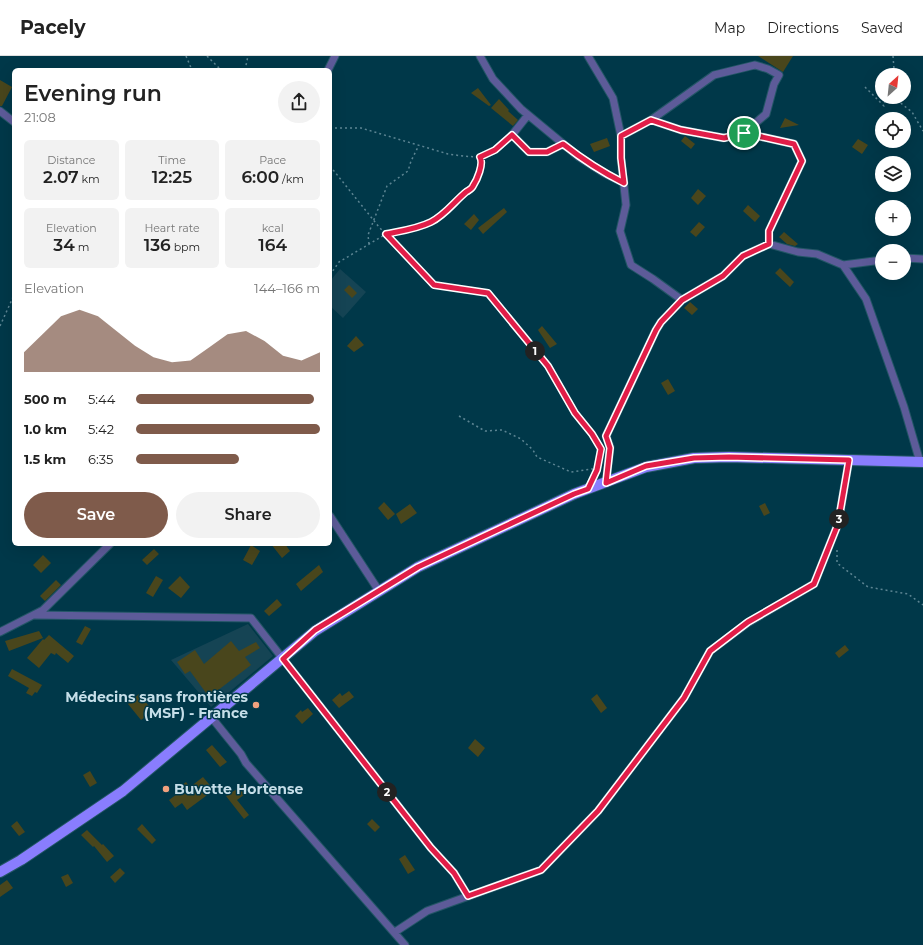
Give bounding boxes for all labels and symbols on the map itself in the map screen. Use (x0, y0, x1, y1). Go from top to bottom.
north arrow (875, 68, 911, 104)
pin (727, 116, 761, 150)
pin: 1 (525, 341, 545, 361)
pin: 3 (829, 509, 849, 529)
place label: Médecins sans frontières (MSF) - France (65, 688, 249, 722)
marker: Médecins sans frontières (MSF) - France (251, 700, 261, 710)
place label: Buvette Hortense (174, 780, 303, 798)
pin: 2 (377, 782, 397, 802)
marker: Buvette Hortense (161, 784, 171, 794)

